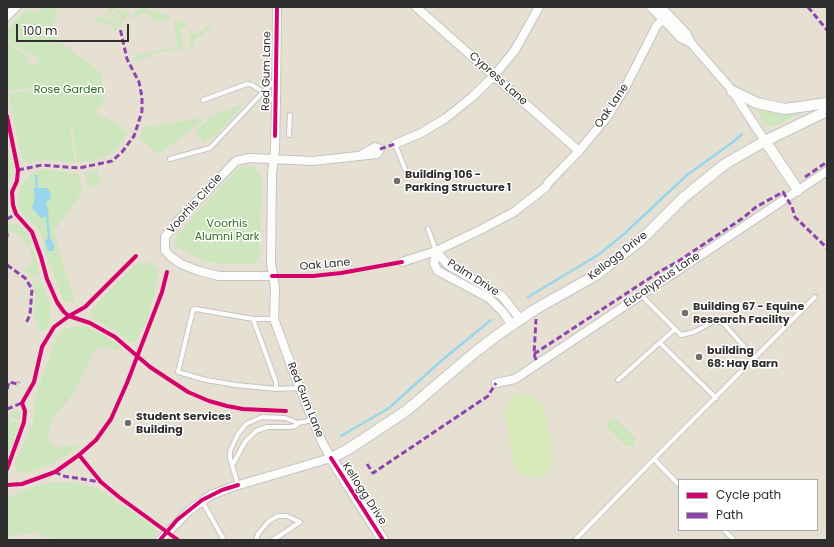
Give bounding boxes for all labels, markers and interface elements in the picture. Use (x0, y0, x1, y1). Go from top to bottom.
scale bar (18, 16, 131, 42)
text: 100 m (23, 22, 57, 39)
street label: Red Gum Lane (260, 31, 274, 111)
street label: Cypress Lane (466, 50, 530, 108)
street label: Oak Lane (592, 81, 632, 131)
park label: Rose Garden (34, 83, 104, 97)
place label: Building 106 - Parking Structure 1 (405, 168, 511, 194)
street label: Voorhis Circle (165, 172, 225, 236)
marker: Building 106 - Parking Structure 1 (392, 176, 402, 186)
park label: Voorhis Alumni Park (195, 217, 259, 243)
street label: Kellogg Drive (586, 229, 650, 283)
street label: Eucalyptus Lane (621, 250, 703, 310)
street label: Oak Lane (299, 256, 351, 274)
street label: Palm Drive (445, 257, 501, 299)
place label: Building 67 - Equine Research Facility (693, 300, 804, 326)
marker: Building 67 - Equine Research Facility (680, 308, 690, 318)
place label: building 68: Hay Barn (707, 344, 778, 370)
marker: building 68: Hay Barn (694, 352, 704, 362)
street label: Red Gum Lane (284, 361, 326, 439)
place label: Student Services Building (136, 410, 231, 436)
marker: Student Services Building (123, 418, 133, 428)
street label: Kellogg Drive (339, 461, 389, 527)
legend (678, 479, 818, 531)
text: Cycle path (716, 486, 781, 503)
text: Path (716, 506, 743, 523)

